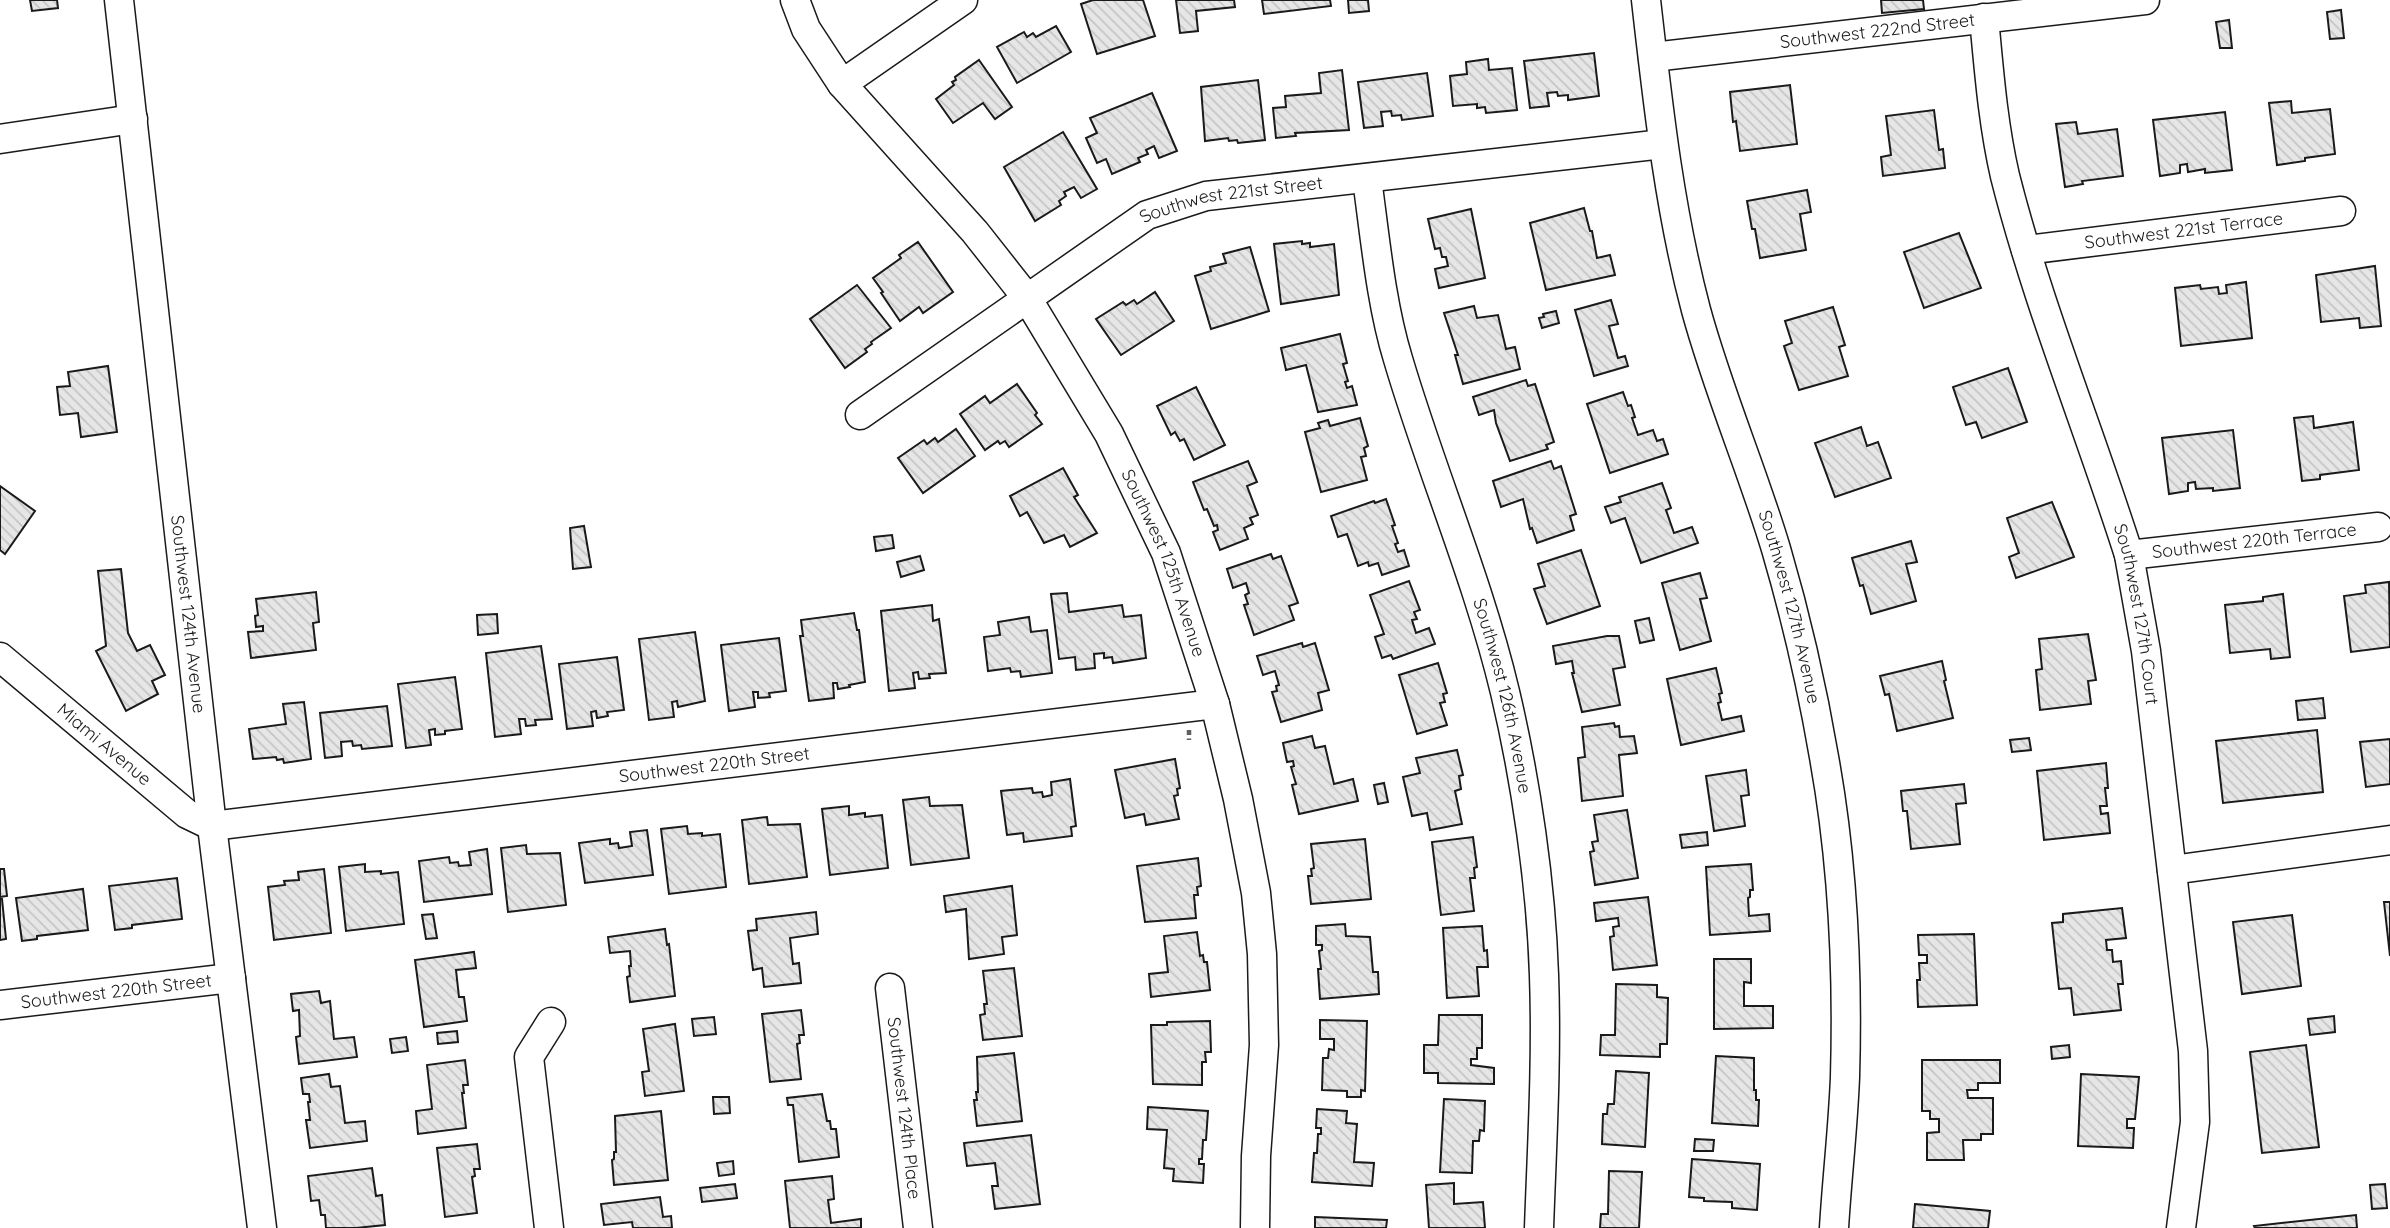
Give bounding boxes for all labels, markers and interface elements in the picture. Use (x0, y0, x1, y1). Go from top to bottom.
street label: Southwest 222nd Street (1779, 8, 1976, 53)
street label: Southwest 221st Street (1134, 171, 1324, 228)
street label: Southwest 221st Terrace (2083, 206, 2284, 254)
street label: Southwest 125th Avenue (1117, 465, 1211, 660)
street label: Southwest 127th Avenue (1753, 507, 1826, 706)
street label: Southwest 124th Avenue (166, 514, 211, 714)
street label: Southwest 220th Terrace (2151, 518, 2358, 563)
street label: Southwest 127th Court (2109, 521, 2164, 706)
street label: Southwest 126th Avenue (1468, 595, 1537, 795)
street label: Miami Avenue (52, 698, 156, 790)
street label: Southwest 220th Street (618, 741, 811, 787)
street label: Southwest 220th Street (19, 968, 213, 1013)
street label: Southwest 124th Place (882, 1016, 927, 1200)

